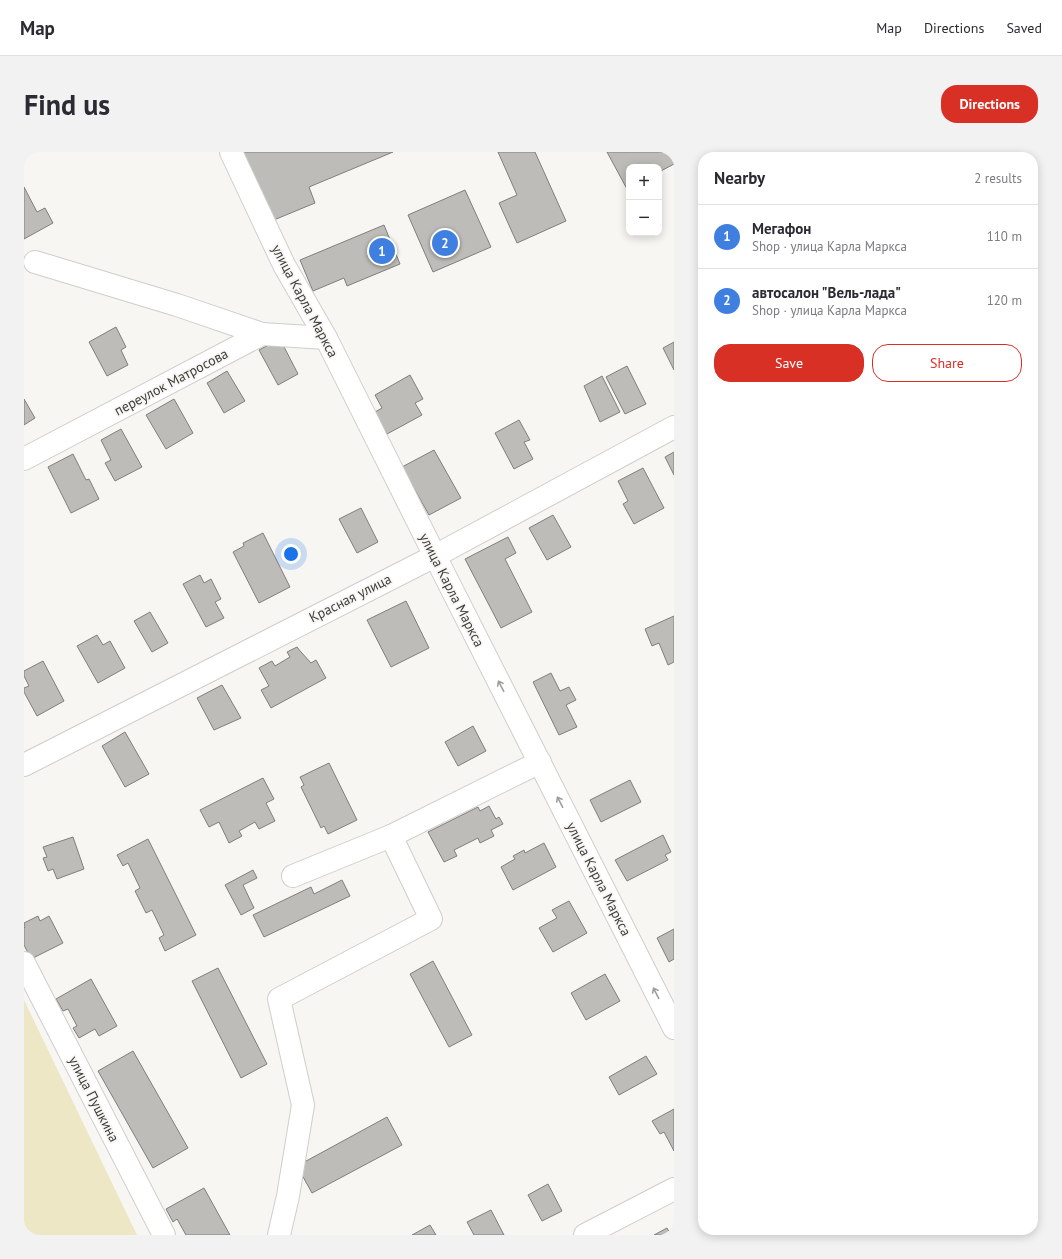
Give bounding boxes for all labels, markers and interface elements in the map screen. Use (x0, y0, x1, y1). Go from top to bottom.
text: Map (20, 16, 55, 40)
text: Map (876, 19, 902, 37)
text: Directions (924, 19, 984, 37)
text: Saved (1006, 19, 1042, 37)
button: Directions (941, 85, 1038, 123)
text: Find us (24, 86, 110, 123)
map controls (626, 164, 662, 236)
button: + (626, 164, 662, 200)
text: Nearby (714, 167, 765, 189)
text: 2 results (974, 170, 1022, 187)
button: − (626, 200, 662, 236)
text: Мегафон (752, 219, 811, 238)
pin: 2 (432, 228, 458, 258)
text: 1 (723, 228, 731, 245)
text: 110 m (987, 228, 1022, 245)
pin: 1 (369, 236, 395, 266)
text: Shop · улица Карла Маркса (752, 238, 907, 255)
street label: улица Карла Маркса (268, 241, 342, 361)
text: автосалон "Вель-лада" (752, 283, 901, 302)
text: 2 (723, 292, 731, 309)
text: 120 m (987, 292, 1022, 309)
text: Shop · улица Карла Маркса (752, 302, 907, 319)
street label: переулок Матросова (111, 344, 231, 420)
button: Save (714, 344, 864, 382)
button: Share (872, 344, 1022, 382)
street label: улица Карла Маркса (416, 530, 489, 650)
your location (281, 544, 301, 564)
street label: Красная улица (306, 570, 394, 626)
one-way arrow (497, 680, 504, 692)
one-way arrow (556, 796, 563, 808)
street label: улица Карла Маркса (563, 819, 636, 939)
one-way arrow (652, 987, 660, 999)
street label: улица Пушкина (65, 1053, 123, 1145)

